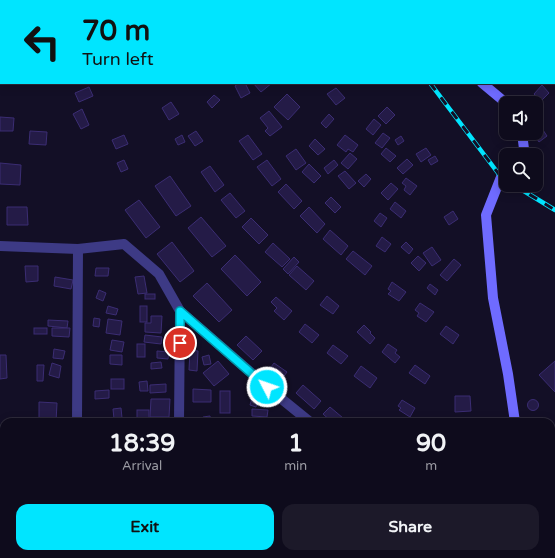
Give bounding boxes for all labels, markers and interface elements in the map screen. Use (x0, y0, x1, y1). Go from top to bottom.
text: 70 m (82, 14, 150, 48)
icon: left (16, 16, 68, 68)
text: Turn left (82, 48, 154, 70)
map controls (499, 96, 543, 192)
button: sound (499, 96, 543, 140)
button: search (499, 148, 543, 192)
pin (163, 326, 197, 360)
icon: arrive (169, 332, 191, 354)
position arrow (246, 366, 288, 408)
text: 18:39 (109, 429, 175, 458)
text: 1 (288, 429, 303, 458)
text: 90 (416, 429, 446, 458)
text: Arrival (122, 458, 162, 474)
text: min (284, 458, 307, 474)
text: m (425, 458, 437, 474)
button: Exit (16, 504, 274, 550)
button: Share (282, 504, 539, 550)

